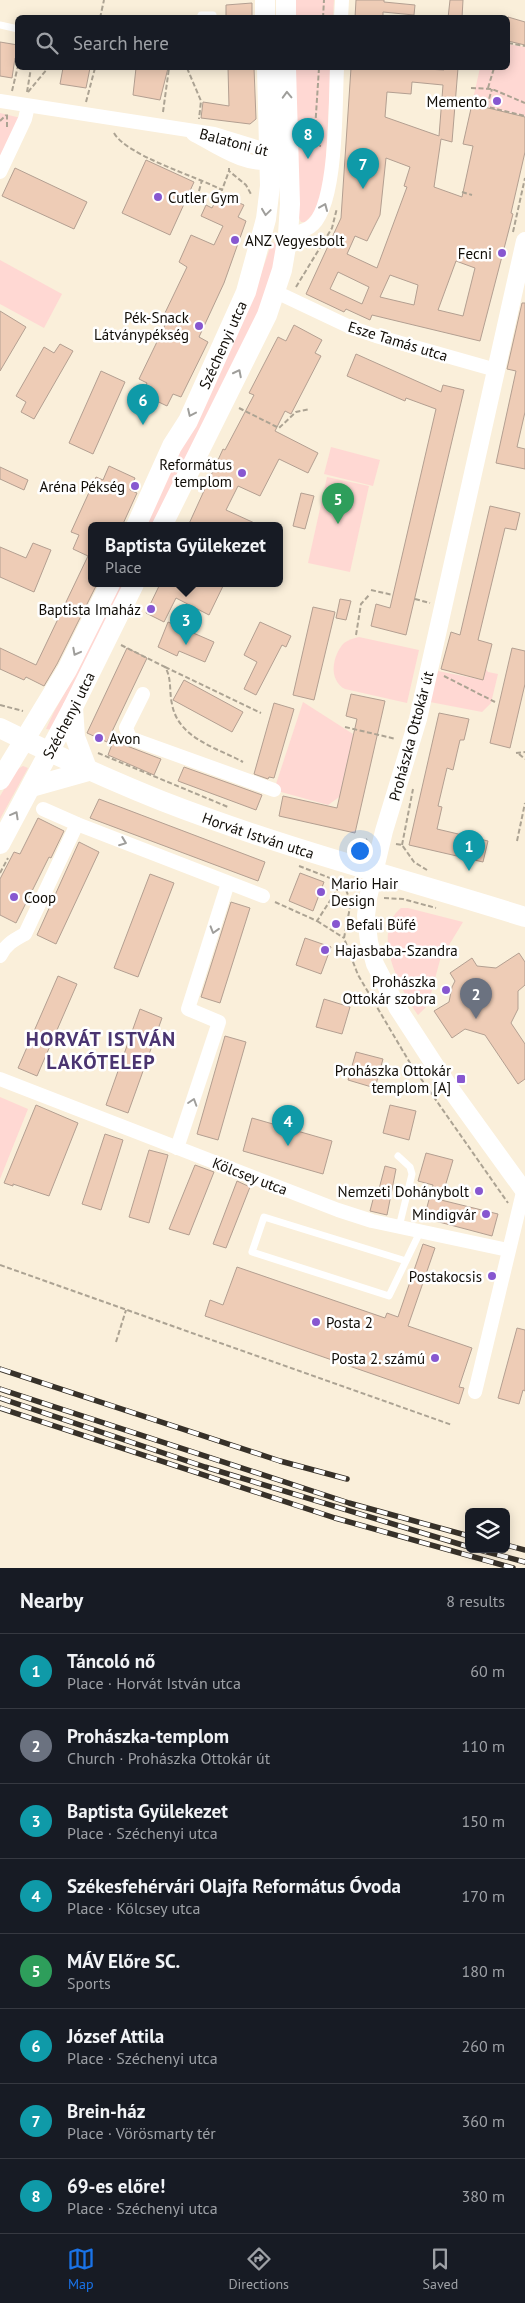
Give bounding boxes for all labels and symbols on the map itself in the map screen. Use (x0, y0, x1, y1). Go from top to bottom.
one-way arrow (282, 91, 292, 98)
place label: Memento (427, 92, 487, 111)
marker: Memento (491, 95, 503, 107)
pin: 8 (292, 118, 324, 159)
street label: Balatoni út (198, 124, 270, 160)
pin: 7 (347, 148, 379, 189)
place label: Cutler Gym (168, 188, 239, 207)
marker: Cutler Gym (152, 191, 164, 203)
one-way arrow (318, 203, 329, 212)
one-way arrow (262, 208, 272, 217)
place label: ANZ Vegyesbolt (245, 231, 344, 250)
marker: ANZ Vegyesbolt (229, 234, 241, 246)
place label: Fecni (458, 244, 492, 263)
marker: Fecni (496, 247, 508, 259)
street label: Széchenyi utca (194, 298, 250, 392)
place label: Pék-Snack Látványpékség (94, 308, 190, 344)
street label: Esze Tamás utca (346, 317, 450, 365)
marker: Pék-Snack Látványpékség (193, 320, 205, 332)
one-way arrow (232, 369, 242, 378)
pin: 6 (127, 384, 159, 425)
one-way arrow (187, 408, 198, 417)
place label: Református templom (159, 455, 232, 491)
marker: Református templom (236, 467, 248, 479)
place label: Aréna Pékség (39, 477, 125, 496)
marker: Aréna Pékség (129, 480, 141, 492)
pin: 5 (322, 483, 354, 524)
place label: Baptista Imaház (38, 600, 141, 619)
marker: Baptista Imaház (145, 603, 157, 615)
pin: 3 (170, 604, 202, 645)
one-way arrow (72, 647, 82, 656)
street label: Széchenyi utca (38, 668, 99, 762)
street label: Prohászka Ottokár út (385, 669, 437, 803)
place label: Avon (109, 729, 141, 748)
marker: Avon (93, 732, 105, 744)
street label: Horvát István utca (200, 807, 317, 862)
one-way arrow (9, 812, 19, 821)
pin: 1 (453, 830, 485, 871)
one-way arrow (118, 836, 127, 846)
your location (347, 838, 373, 864)
place label: Mario Hair Design (331, 874, 398, 910)
marker: Mario Hair Design (315, 886, 327, 898)
place label: Coop (24, 888, 56, 907)
marker: Coop (8, 891, 20, 903)
place label: Befali Büfé (346, 915, 416, 934)
marker: Befali Büfé (330, 918, 342, 930)
one-way arrow (209, 925, 219, 933)
place label: Hajasbaba-Szandra (335, 941, 458, 960)
marker: Hajasbaba-Szandra (319, 944, 331, 956)
place label: Prohászka Ottokár szobra (343, 972, 436, 1008)
pin: 2 (460, 978, 492, 1019)
marker: Prohászka Ottokár szobra (440, 984, 452, 996)
district label: HORVÁT ISTVÁN LAKÓTELEP (26, 1026, 176, 1075)
place label: Prohászka Ottokár templom [A] (335, 1061, 451, 1097)
marker: Prohászka Ottokár templom [A] (455, 1073, 467, 1085)
one-way arrow (187, 1098, 197, 1106)
pin: 4 (272, 1105, 304, 1146)
street label: Kölcsey utca (210, 1153, 290, 1199)
place label: Nemzeti Dohánybolt (338, 1182, 469, 1201)
marker: Nemzeti Dohánybolt (473, 1185, 485, 1197)
place label: Mindigvár (412, 1205, 476, 1224)
marker: Mindigvár (480, 1208, 492, 1220)
place label: Postakocsis (409, 1267, 482, 1286)
marker: Postakocsis (486, 1270, 498, 1282)
place label: Posta 2 (326, 1313, 373, 1332)
marker: Posta 2 (310, 1316, 322, 1328)
place label: Posta 2. számú (331, 1349, 425, 1368)
marker: Posta 2. számú (429, 1352, 441, 1364)

